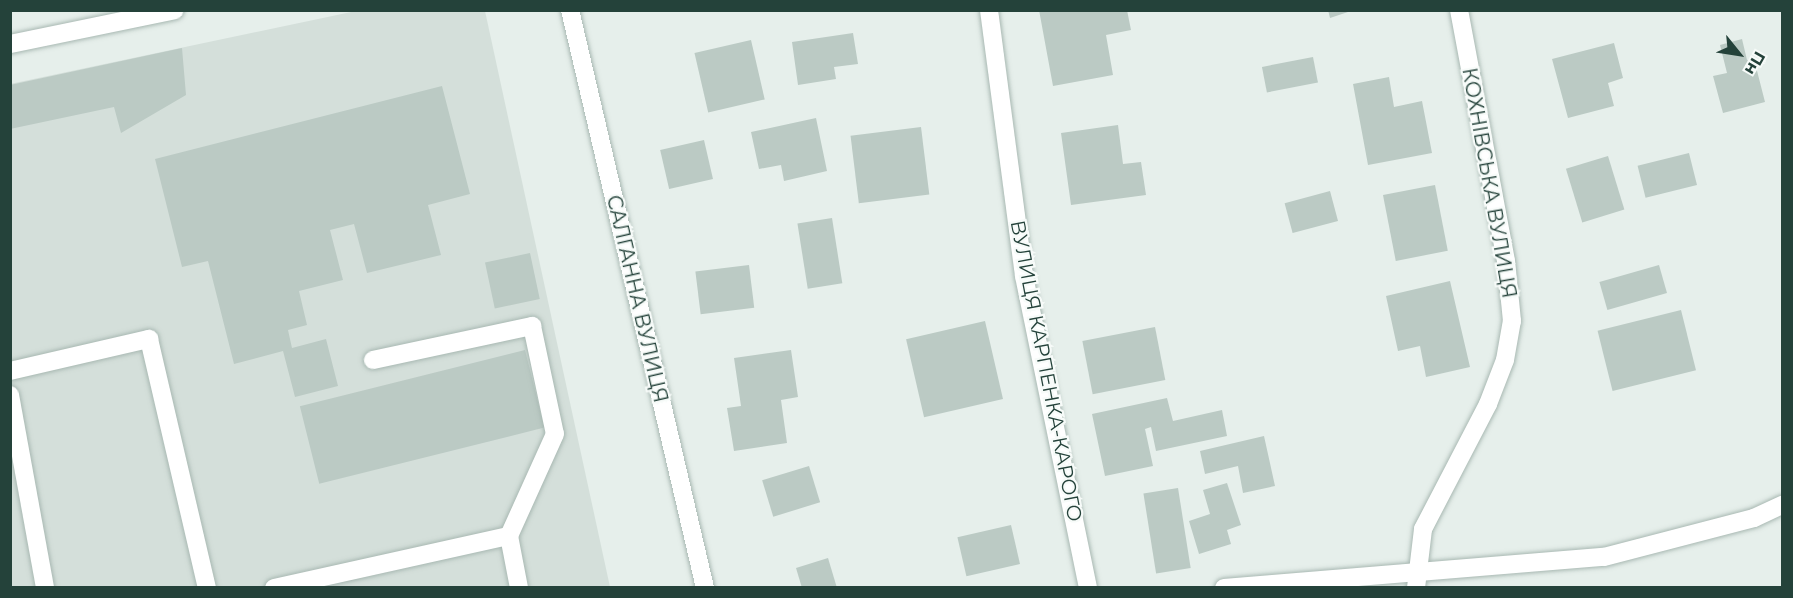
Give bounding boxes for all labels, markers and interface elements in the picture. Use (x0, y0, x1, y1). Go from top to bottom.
north arrow (1709, 24, 1769, 84)
text: Пн (1741, 48, 1769, 78)
street label: КОХНІВСЬКА ВУЛИЦЯ (1457, 66, 1521, 300)
street label: САЛГАННА ВУЛИЦЯ (601, 193, 673, 405)
street label: ВУЛИЦЯ КАРПЕНКА-КАРОГО (1005, 218, 1087, 524)

